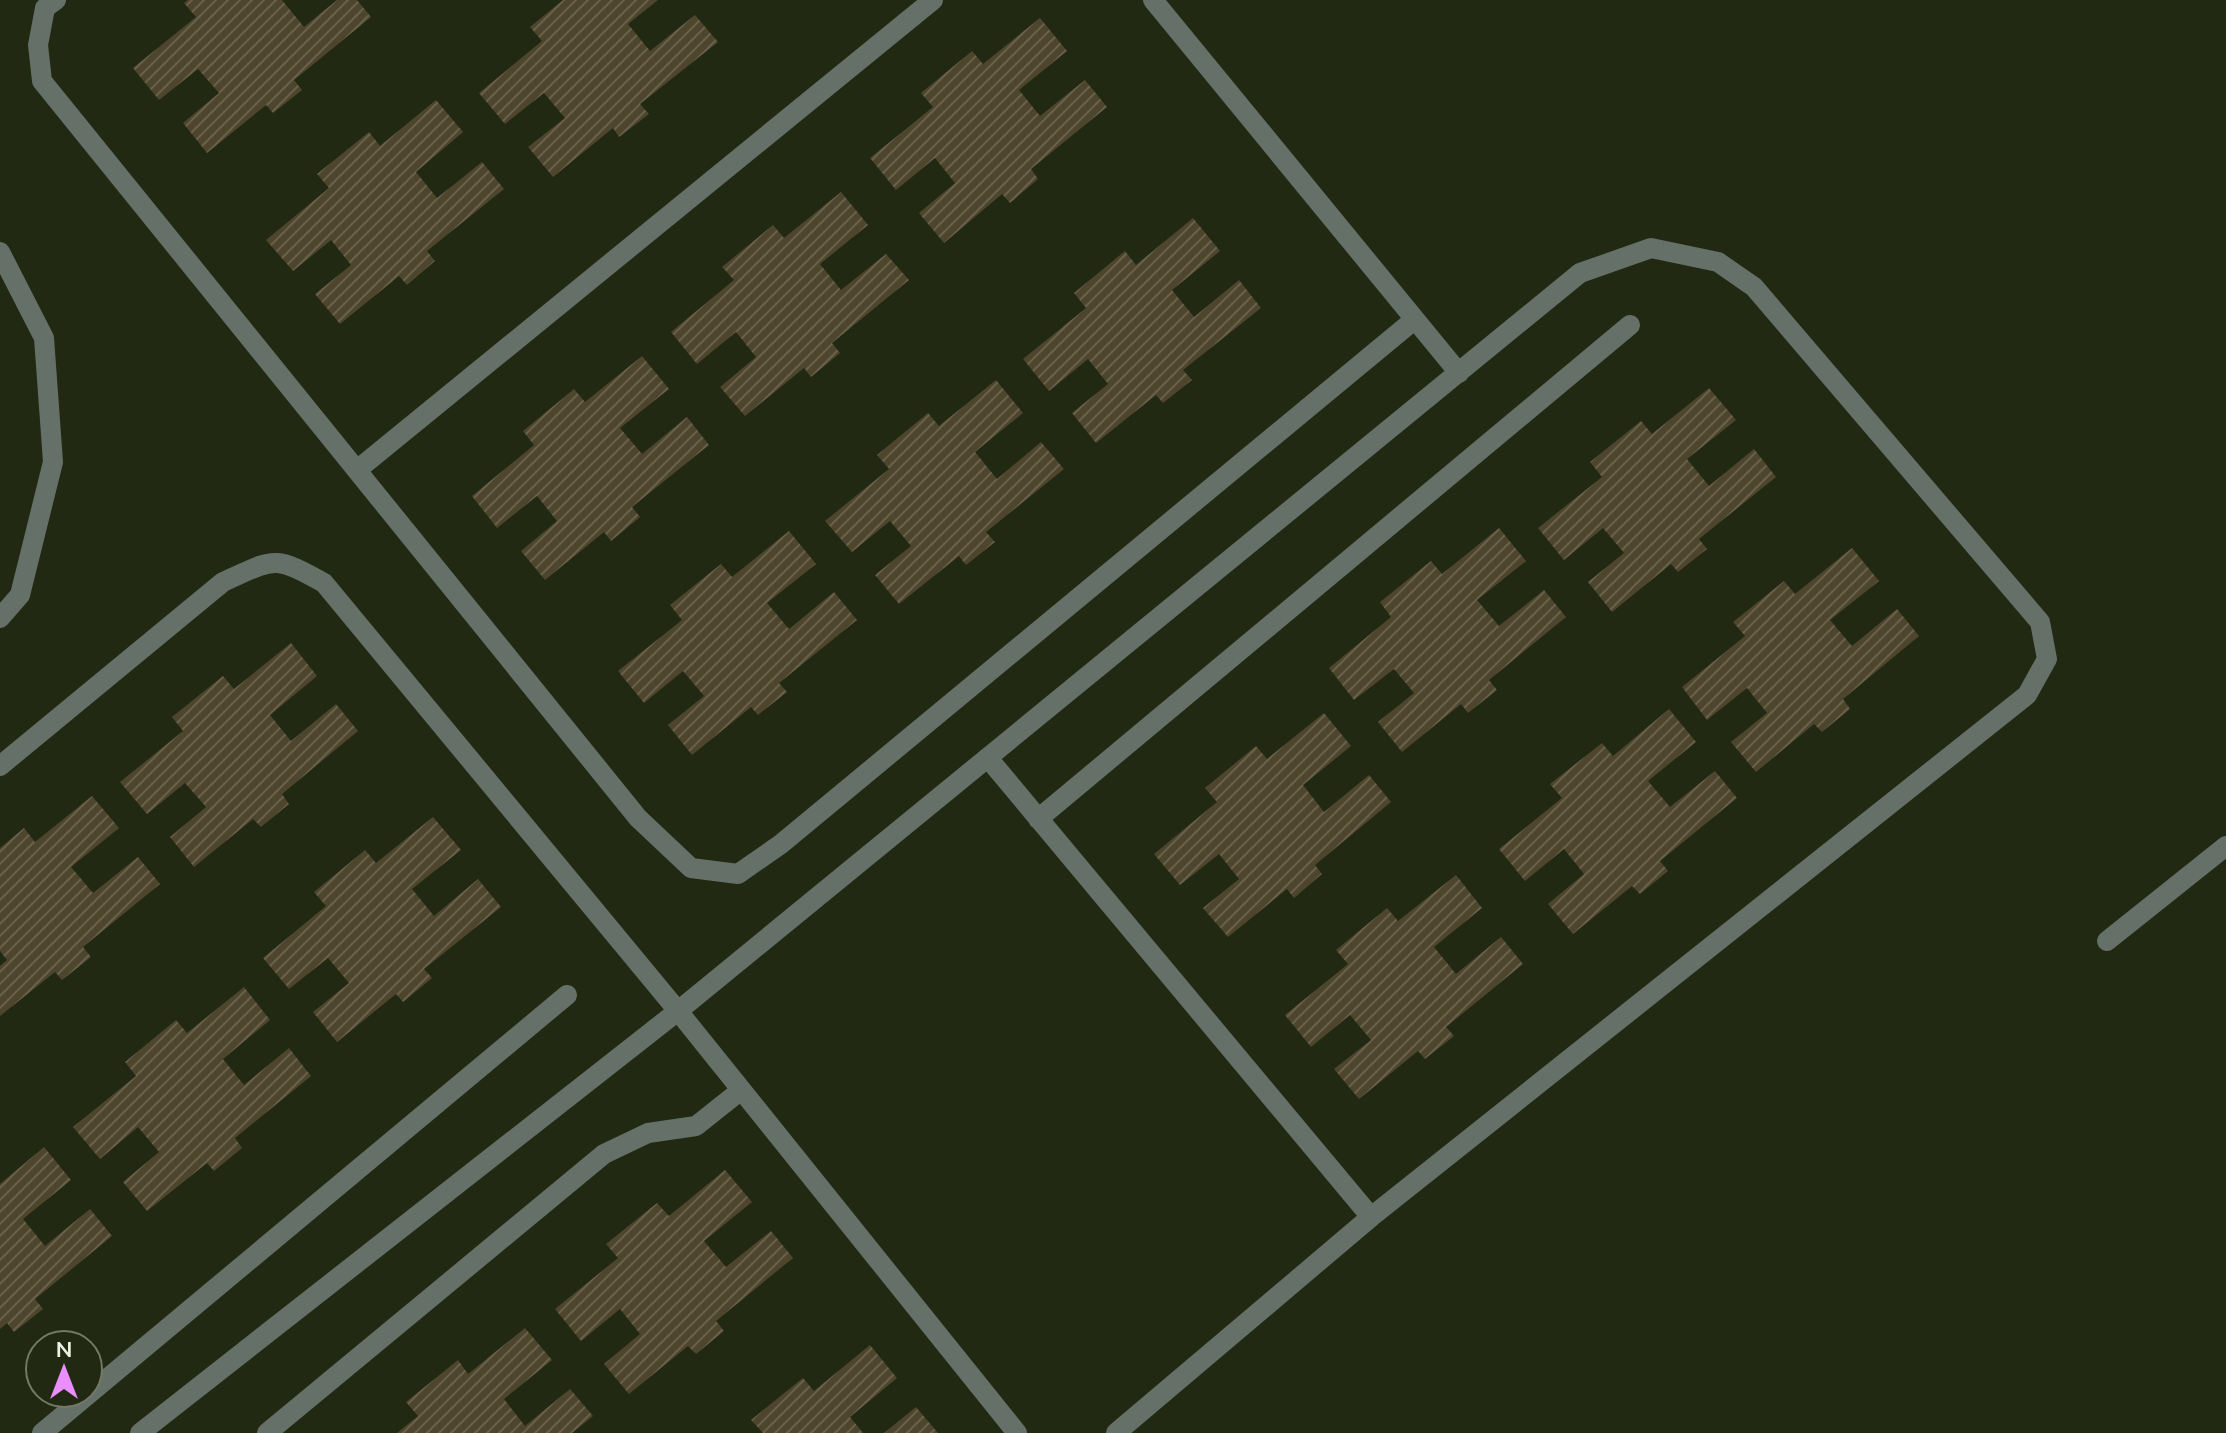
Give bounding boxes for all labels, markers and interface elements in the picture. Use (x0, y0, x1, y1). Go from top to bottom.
north arrow (24, 1329, 104, 1409)
text: N (56, 1335, 72, 1363)

